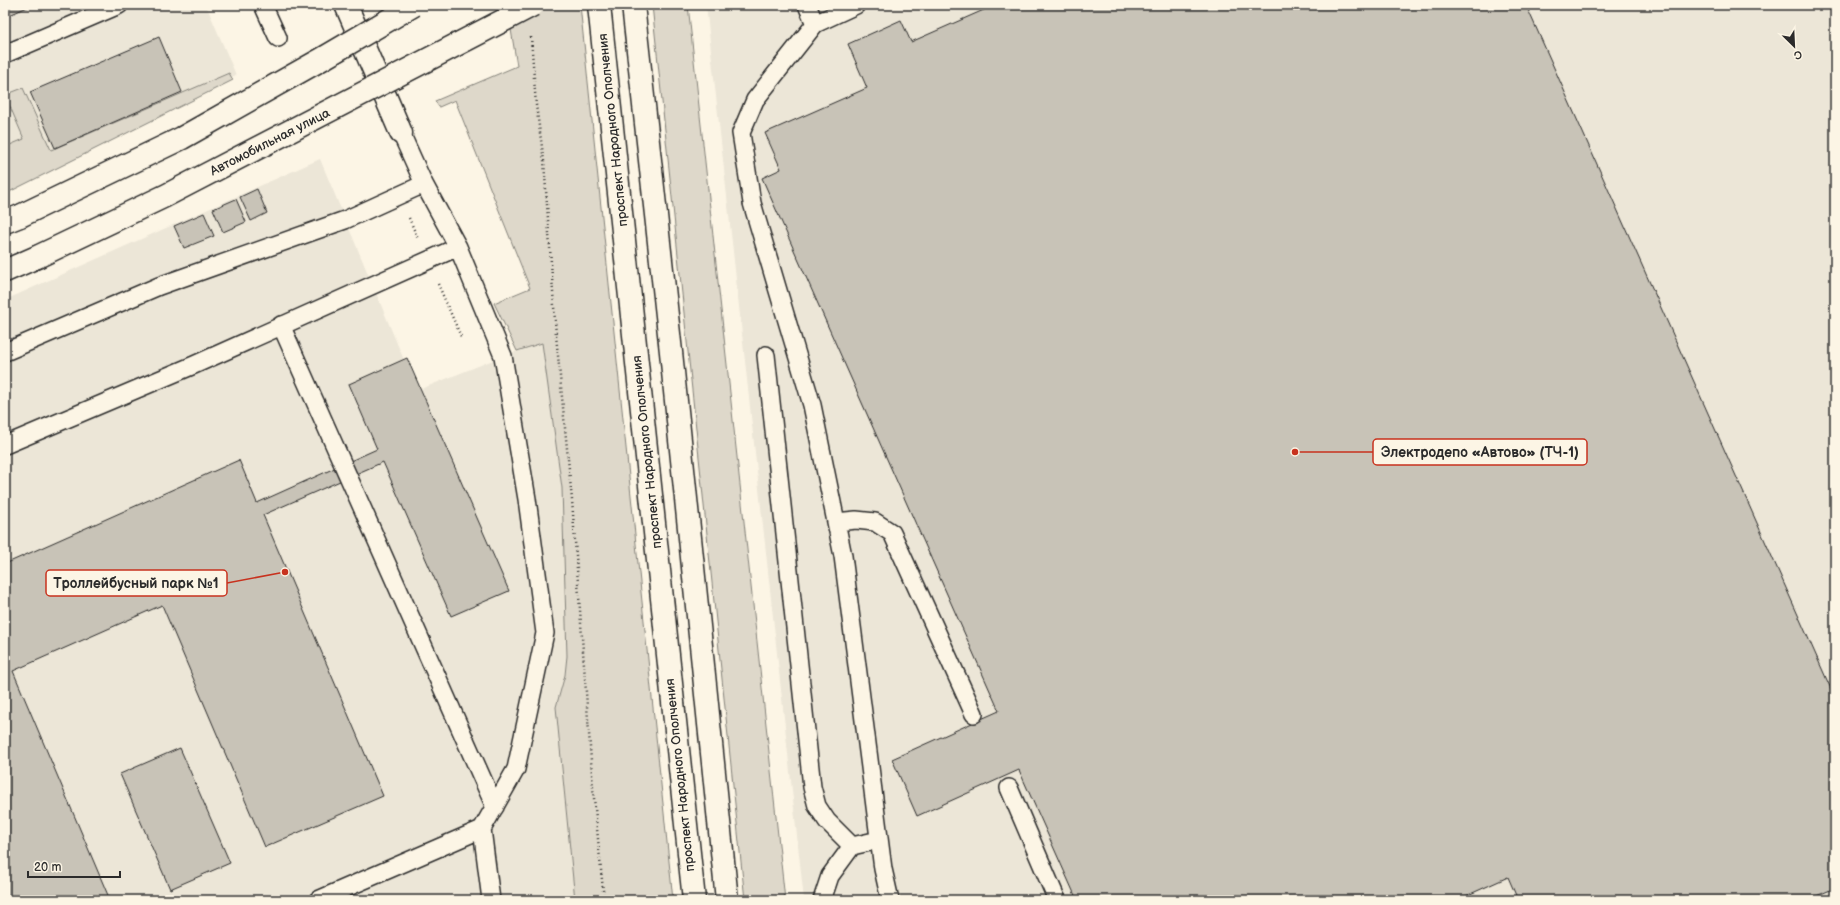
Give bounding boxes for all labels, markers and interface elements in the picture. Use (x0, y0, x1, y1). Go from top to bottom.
north arrow (1774, 26, 1814, 66)
street label: проспект Народного Ополчения (595, 33, 631, 227)
text: С (1791, 47, 1804, 62)
street label: Автомобильная улица (206, 105, 333, 180)
street label: проспект Народного Ополчения (629, 355, 665, 549)
callout: Электродепо «Автово» (ТЧ-1) (1373, 439, 1587, 465)
text: Электродепо «Автово» (ТЧ-1) (1381, 444, 1579, 461)
callout: Троллейбусный парк №1 (46, 570, 227, 596)
text: Троллейбусный парк №1 (53, 575, 219, 592)
street label: проспект Народного Ополчения (662, 678, 698, 872)
scale bar (28, 853, 120, 879)
text: 20 m (34, 860, 61, 875)

